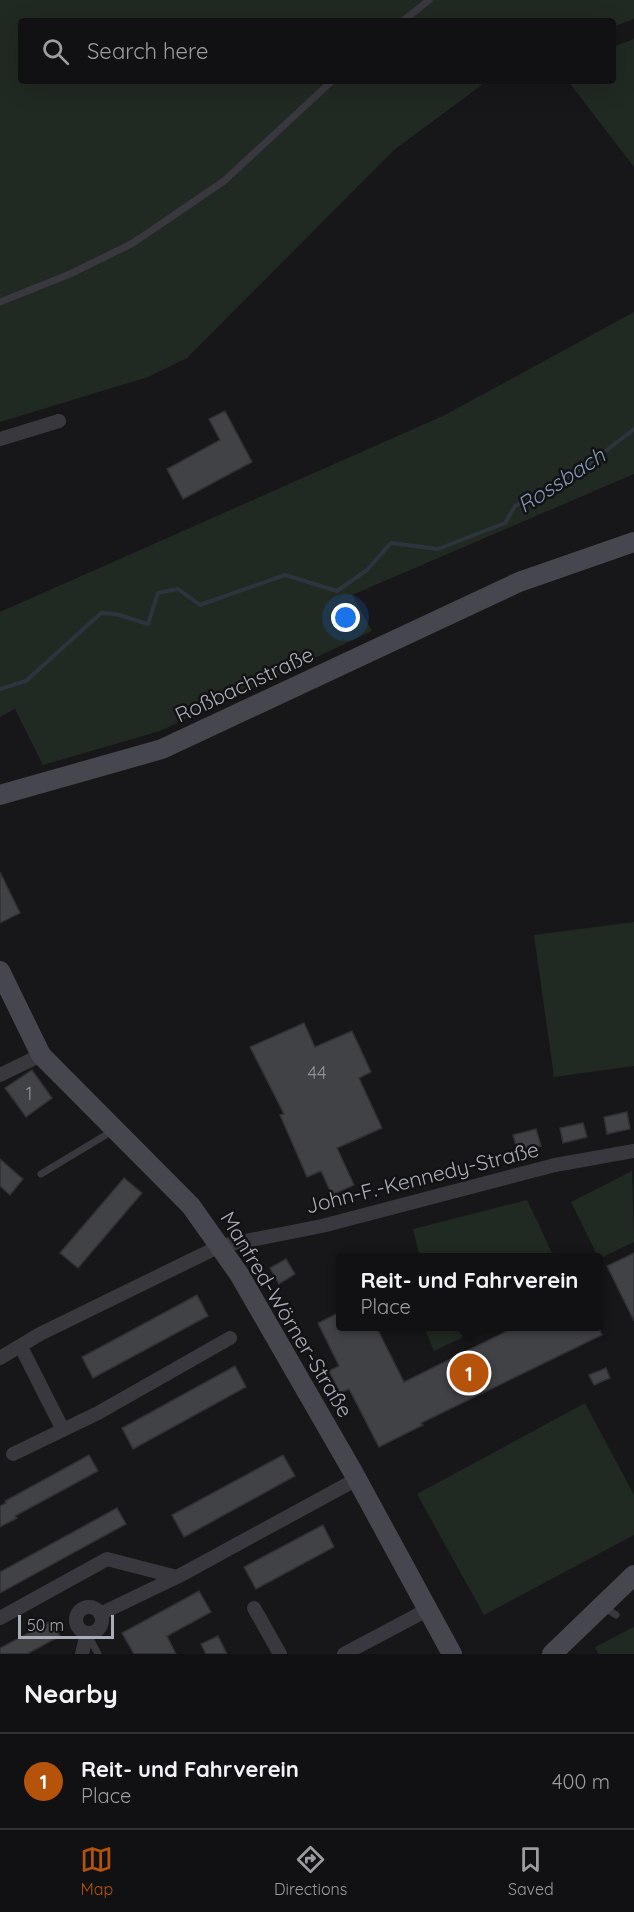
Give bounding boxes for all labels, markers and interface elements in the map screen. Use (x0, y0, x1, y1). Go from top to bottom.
search box (18, 18, 616, 84)
icon: search (39, 35, 72, 68)
text: Search here (87, 37, 208, 65)
water label: Rossbach (512, 441, 611, 519)
your location (331, 603, 360, 632)
street label: Roßbachstraße (171, 641, 317, 727)
house number: 44 (308, 1061, 326, 1084)
house number: 1 (26, 1082, 32, 1105)
street label: John-F.-Kennedy-Straße (303, 1135, 541, 1219)
street label: Manfred-Wörner-Straße (215, 1206, 359, 1422)
popup (336, 1253, 603, 1331)
text: Reit- und Fahrverein (361, 1266, 578, 1294)
text: Place (361, 1294, 411, 1319)
pin: 1 (450, 1350, 488, 1396)
scale bar (18, 1612, 114, 1640)
text: 50 m (27, 1615, 64, 1635)
text: Nearby (24, 1677, 118, 1710)
text: Reit- und Fahrverein (81, 1755, 299, 1783)
text: 1 (40, 1769, 47, 1794)
text: 400 m (552, 1769, 610, 1794)
text: Place (81, 1783, 131, 1808)
tab: Map (80, 1843, 113, 1899)
tab: Directions (274, 1843, 347, 1899)
tab: Saved (508, 1843, 554, 1899)

